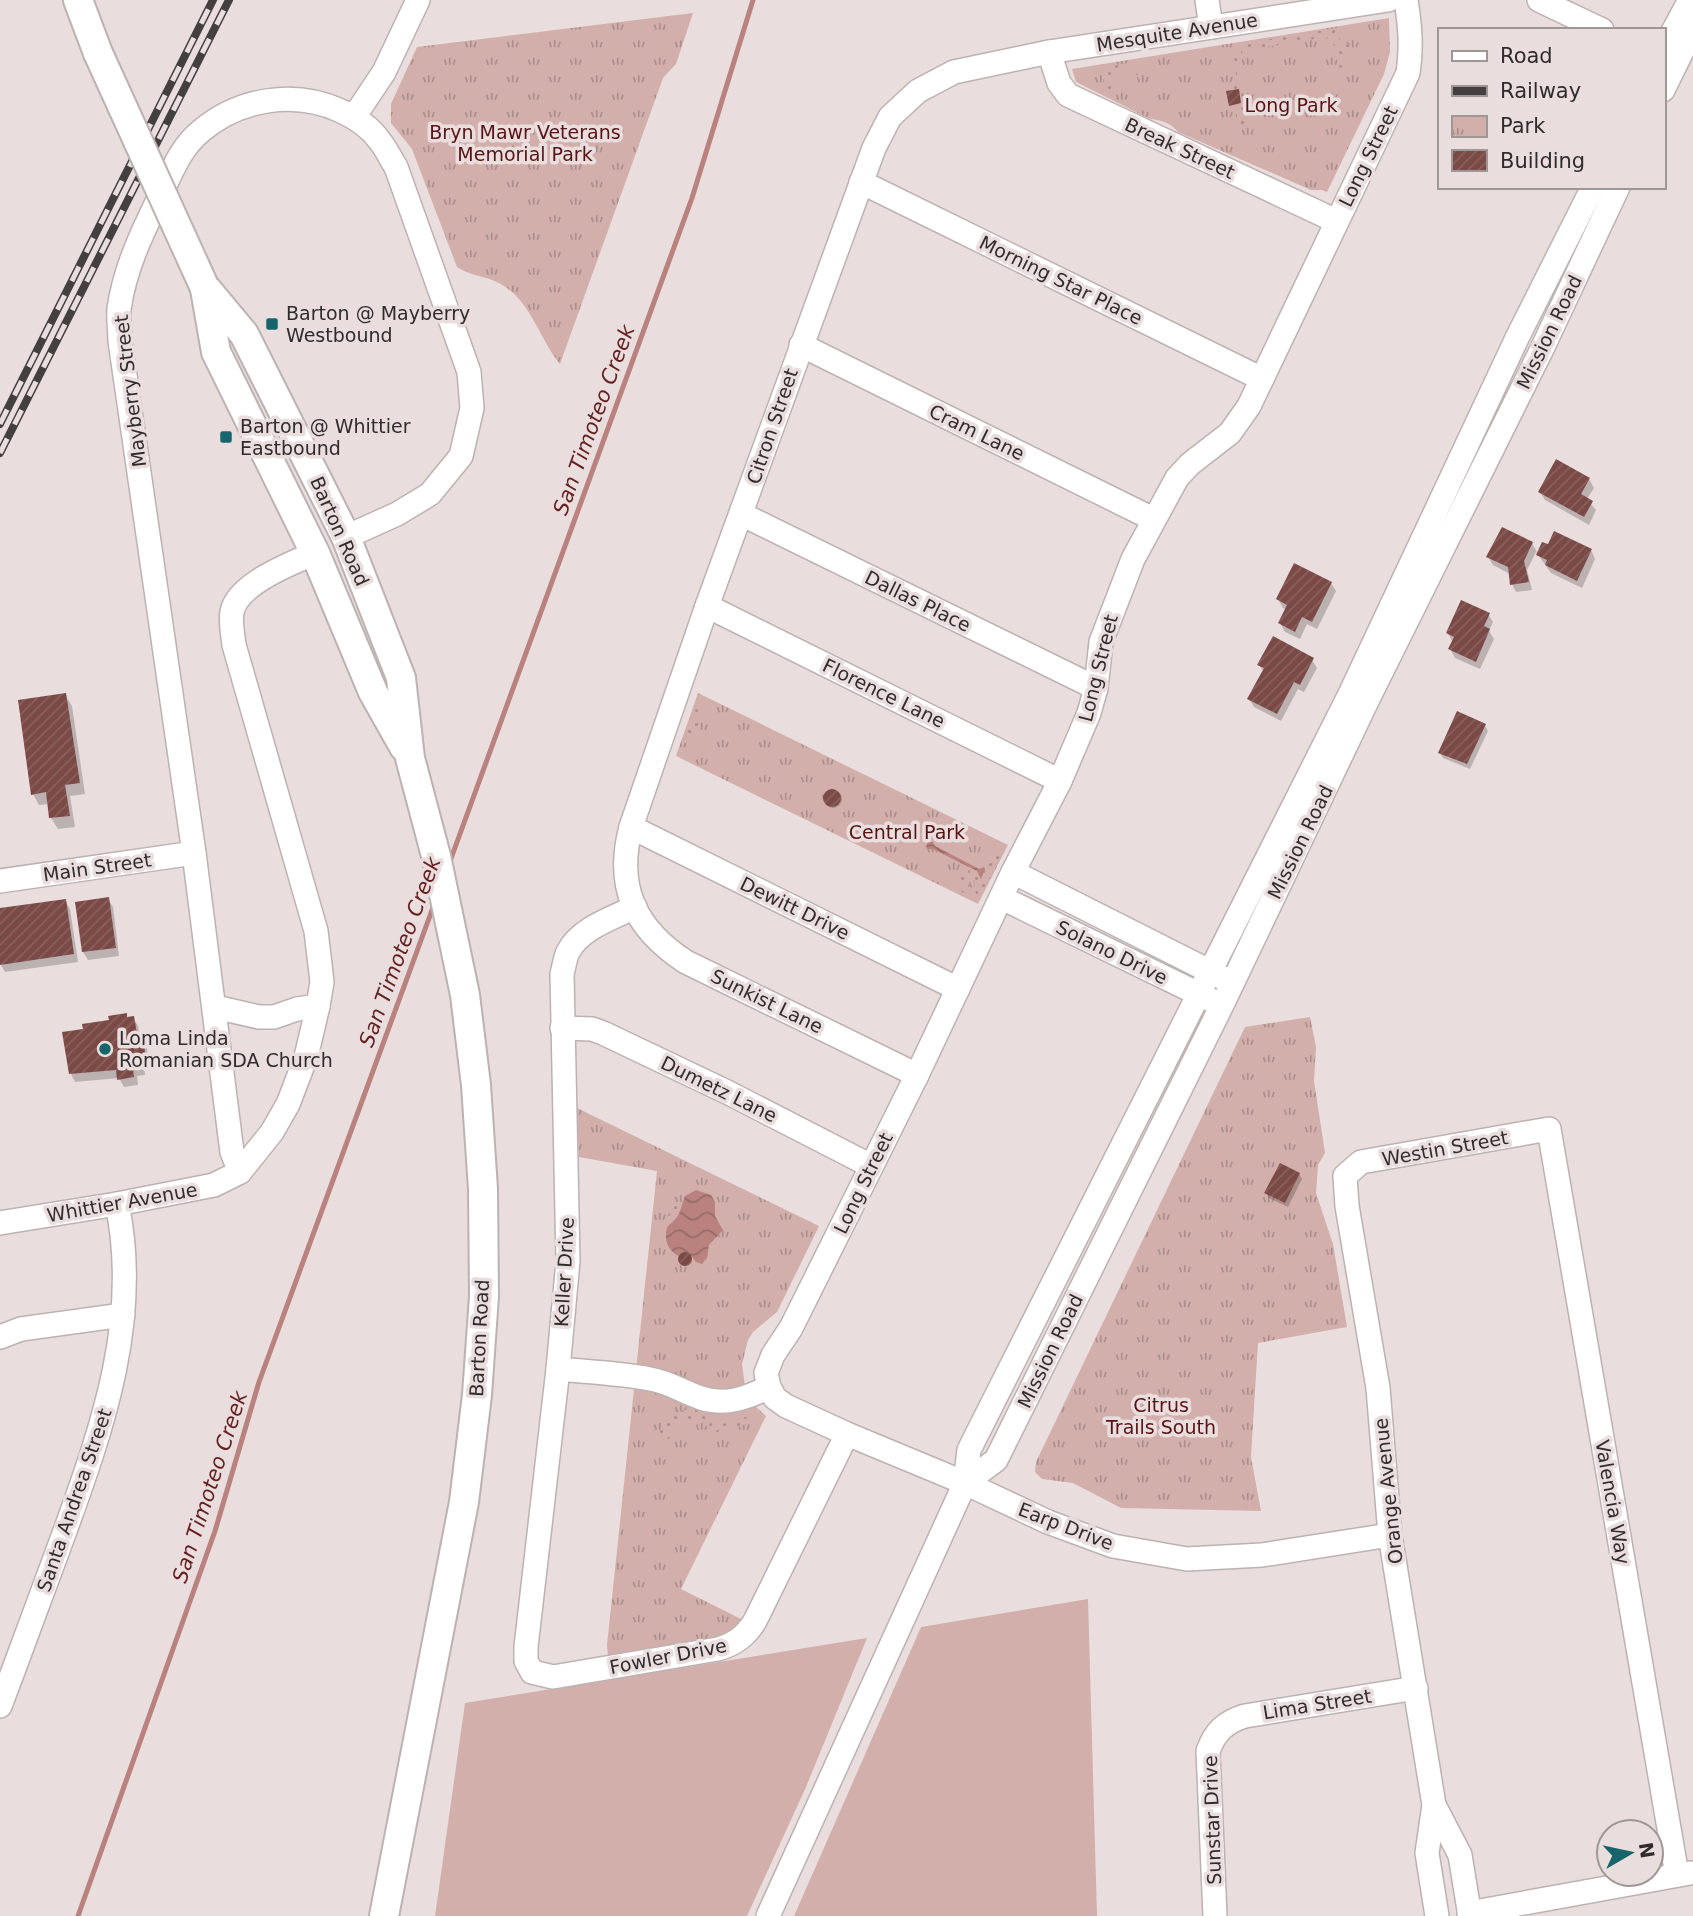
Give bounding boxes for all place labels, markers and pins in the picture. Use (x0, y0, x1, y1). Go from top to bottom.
place label: Barton @ Mayberry Westbound (286, 302, 470, 346)
marker: Barton @ Mayberry Westbound (264, 316, 280, 332)
place label: Barton @ Whittier Eastbound (240, 415, 411, 459)
marker: Barton @ Whittier Eastbound (218, 429, 234, 445)
place label: Loma Linda Romanian SDA Church (119, 1027, 333, 1071)
marker: Loma Linda Romanian SDA Church (97, 1041, 113, 1057)

